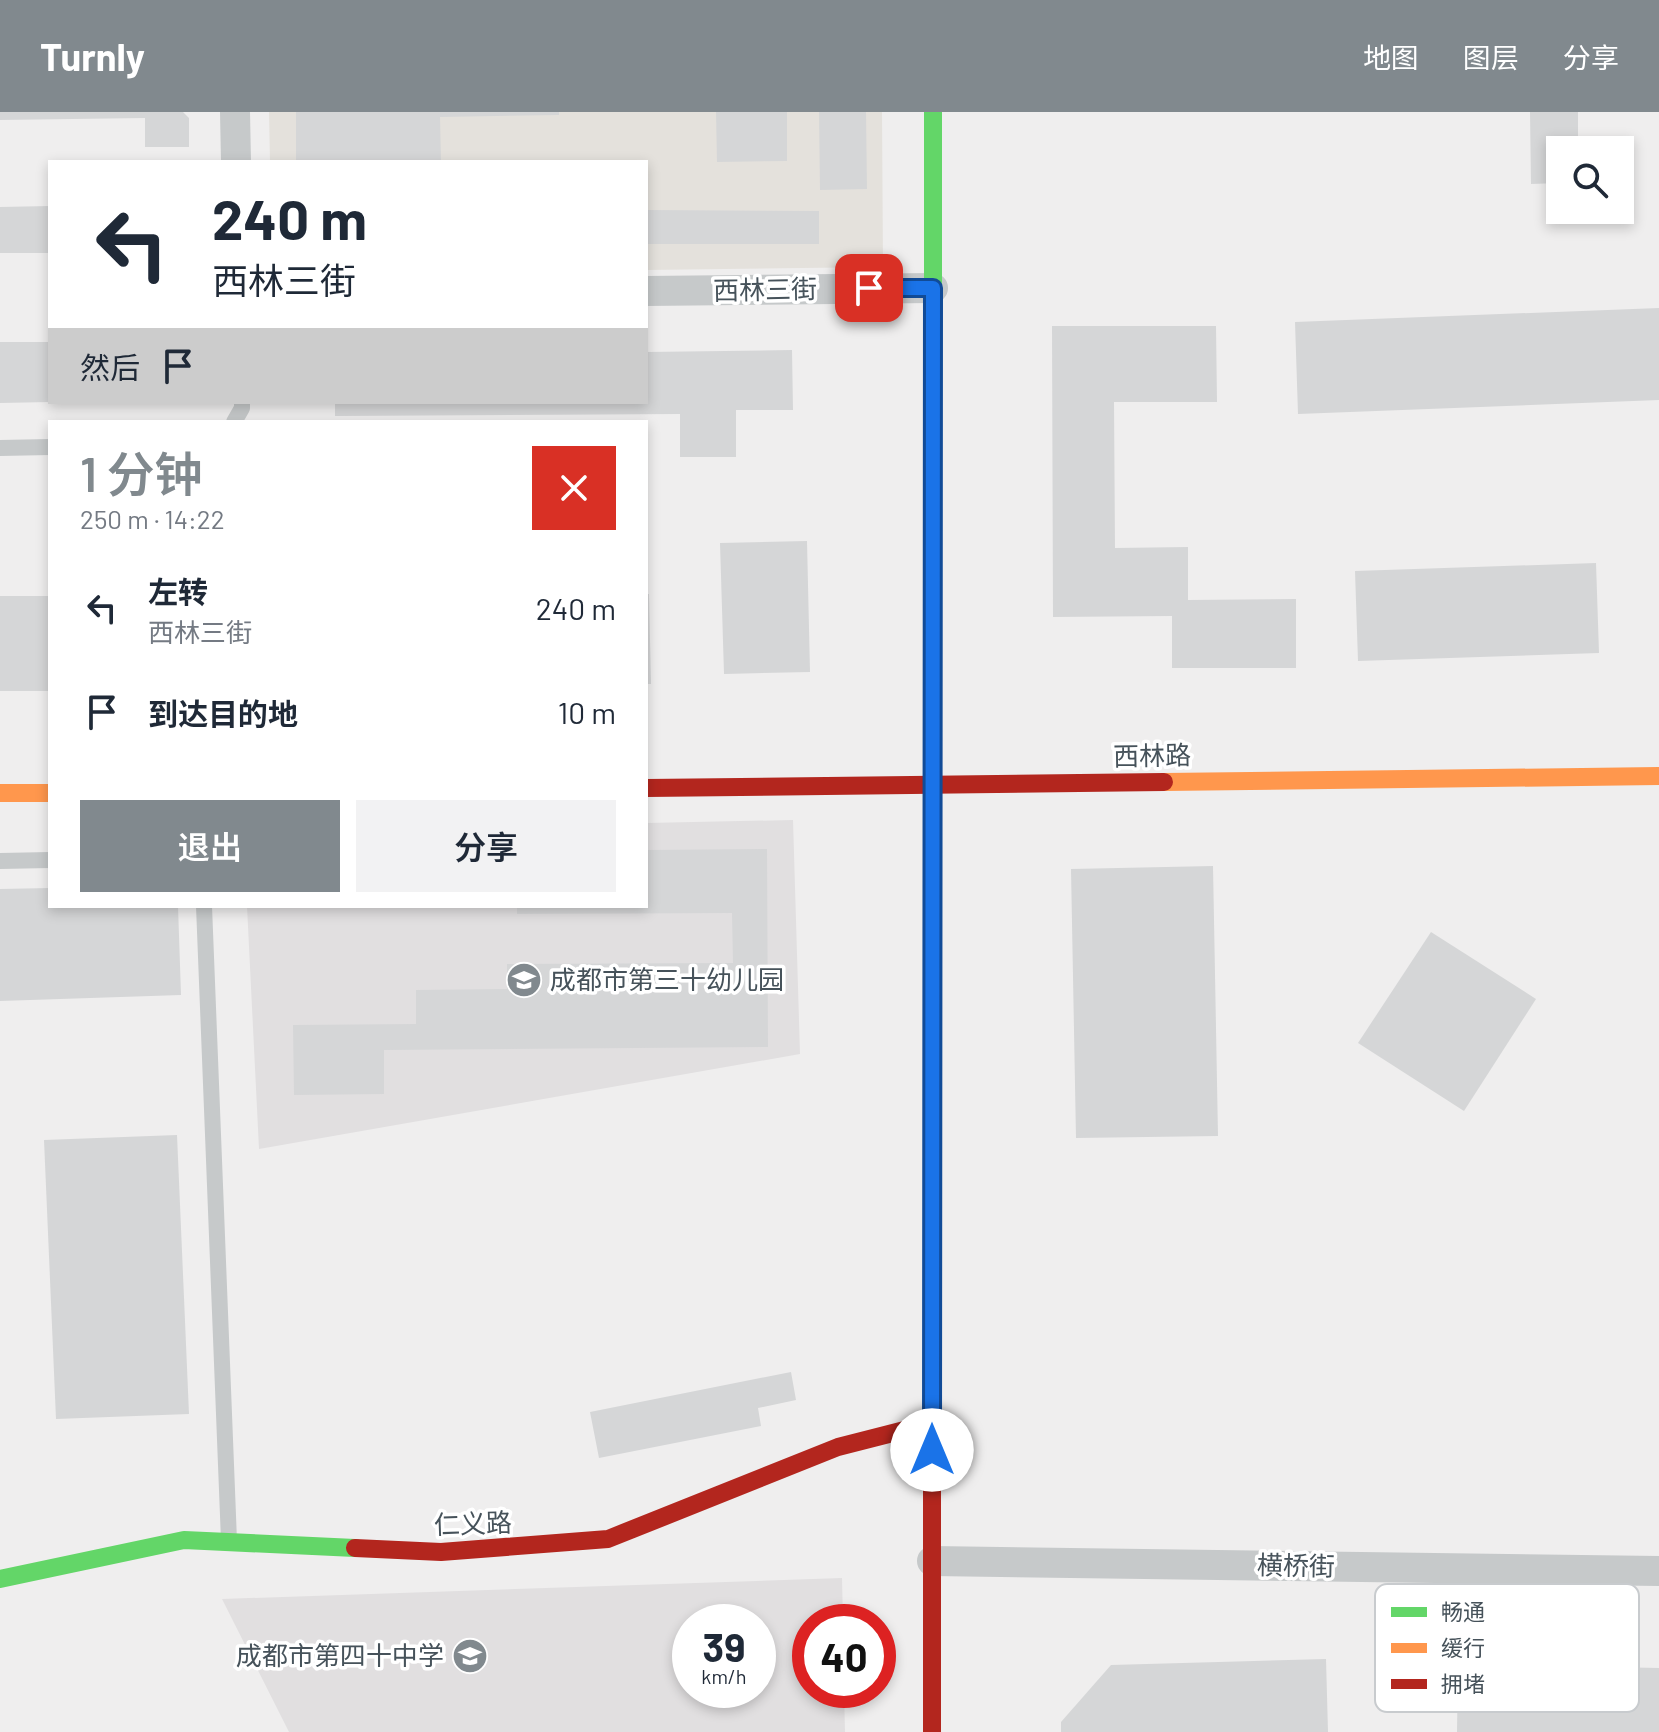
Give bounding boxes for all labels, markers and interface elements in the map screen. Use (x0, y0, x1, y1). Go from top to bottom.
text: Turnly (40, 33, 145, 79)
text: 地图 (1363, 40, 1419, 74)
text: 图层 (1463, 40, 1519, 74)
text: 分享 (1563, 40, 1619, 74)
map controls (1546, 136, 1634, 224)
button: search (1546, 136, 1634, 224)
text: 240 m (212, 184, 367, 251)
icon: left (80, 192, 184, 296)
pin (835, 254, 903, 322)
text: 西林三街 (212, 258, 356, 301)
icon: arrive (847, 266, 891, 310)
street label: 西林三街 (713, 272, 817, 305)
icon: arrive (156, 344, 200, 388)
text: 然后 (80, 349, 140, 385)
text: 1 分钟 (80, 444, 203, 502)
button: close (532, 446, 616, 530)
text: 250 m · 14:22 (80, 503, 225, 534)
text: 左转 (148, 573, 208, 609)
icon: left (80, 586, 124, 630)
text: 240 m (536, 590, 616, 626)
text: 西林三街 (148, 616, 252, 647)
icon: arrive (80, 690, 124, 734)
text: 10 m (558, 694, 616, 730)
text: 到达目的地 (148, 695, 298, 731)
street label: 西林路 (1113, 738, 1191, 771)
button: 退出 (80, 800, 340, 892)
button: 分享 (356, 800, 616, 892)
school or university icon: 成都市第三十幼儿园 (505, 961, 543, 999)
place label: 成都市第三十幼儿园 (550, 963, 784, 994)
position arrow (890, 1408, 974, 1492)
street label: 仁义路 (433, 1506, 512, 1539)
street label: 横桥街 (1257, 1548, 1335, 1581)
legend (1375, 1584, 1639, 1712)
text: 畅通 (1441, 1598, 1485, 1624)
speed limit sign: 40 (792, 1604, 896, 1708)
text: 39 (703, 1622, 745, 1670)
text: 缓行 (1441, 1634, 1485, 1660)
school or university icon: 成都市第四十中学 (451, 1637, 489, 1675)
place label: 成都市第四十中学 (236, 1639, 444, 1670)
text: km/h (701, 1664, 747, 1688)
text: 拥堵 (1441, 1670, 1485, 1696)

